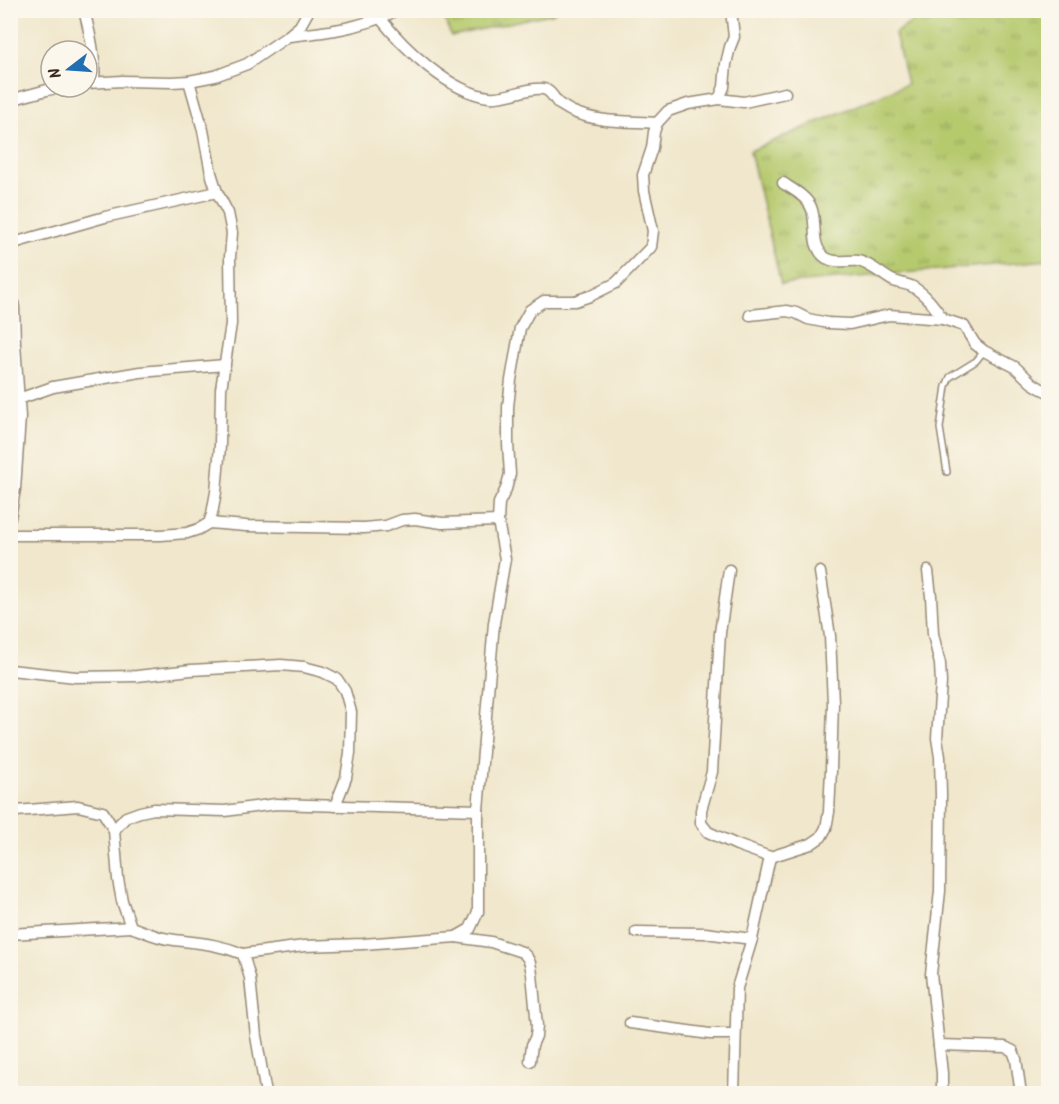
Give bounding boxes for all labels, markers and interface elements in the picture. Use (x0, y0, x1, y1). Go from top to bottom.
north arrow (39, 39, 99, 99)
text: N (43, 64, 70, 81)

